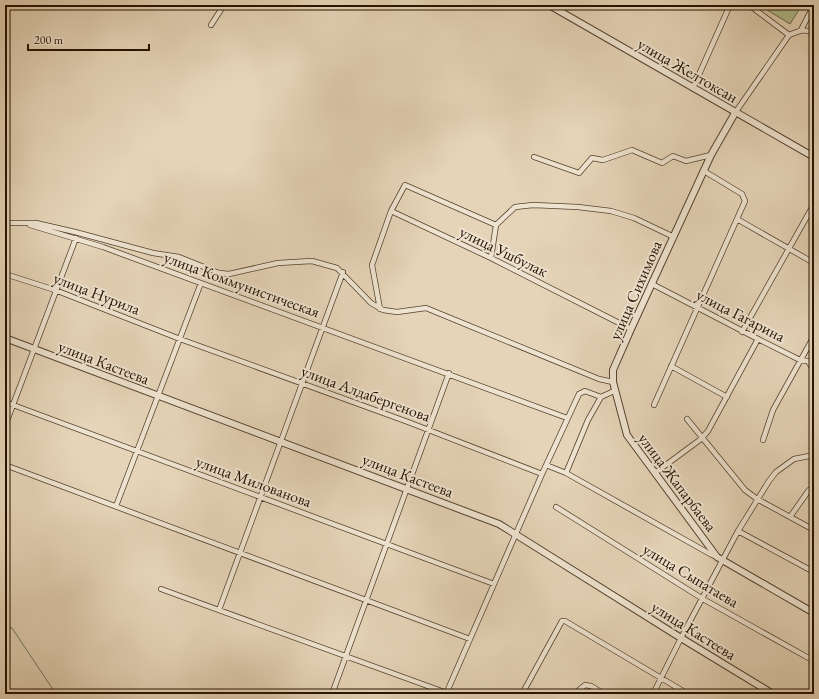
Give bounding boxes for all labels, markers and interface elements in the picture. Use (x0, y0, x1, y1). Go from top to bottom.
scale bar (28, 26, 149, 52)
text: 200 m (34, 32, 64, 48)
street label: улица Желтоксан (634, 33, 742, 108)
street label: улица Ушбулак (456, 221, 552, 282)
street label: улица Сихимова (604, 237, 667, 343)
street label: улица Коммунистическая (161, 246, 323, 322)
street label: улица Нурила (50, 267, 144, 320)
street label: улица Гагарина (693, 284, 789, 347)
street label: улица Кастеева (55, 335, 153, 390)
street label: улица Алдабергенова (298, 360, 434, 427)
street label: улица Жапарбаева (634, 429, 722, 536)
street label: улица Кастеева (359, 448, 457, 503)
street label: улица Милованова (193, 451, 315, 512)
street label: улица Сыпатаева (639, 538, 743, 613)
street label: улица Кастеева (647, 596, 741, 665)

